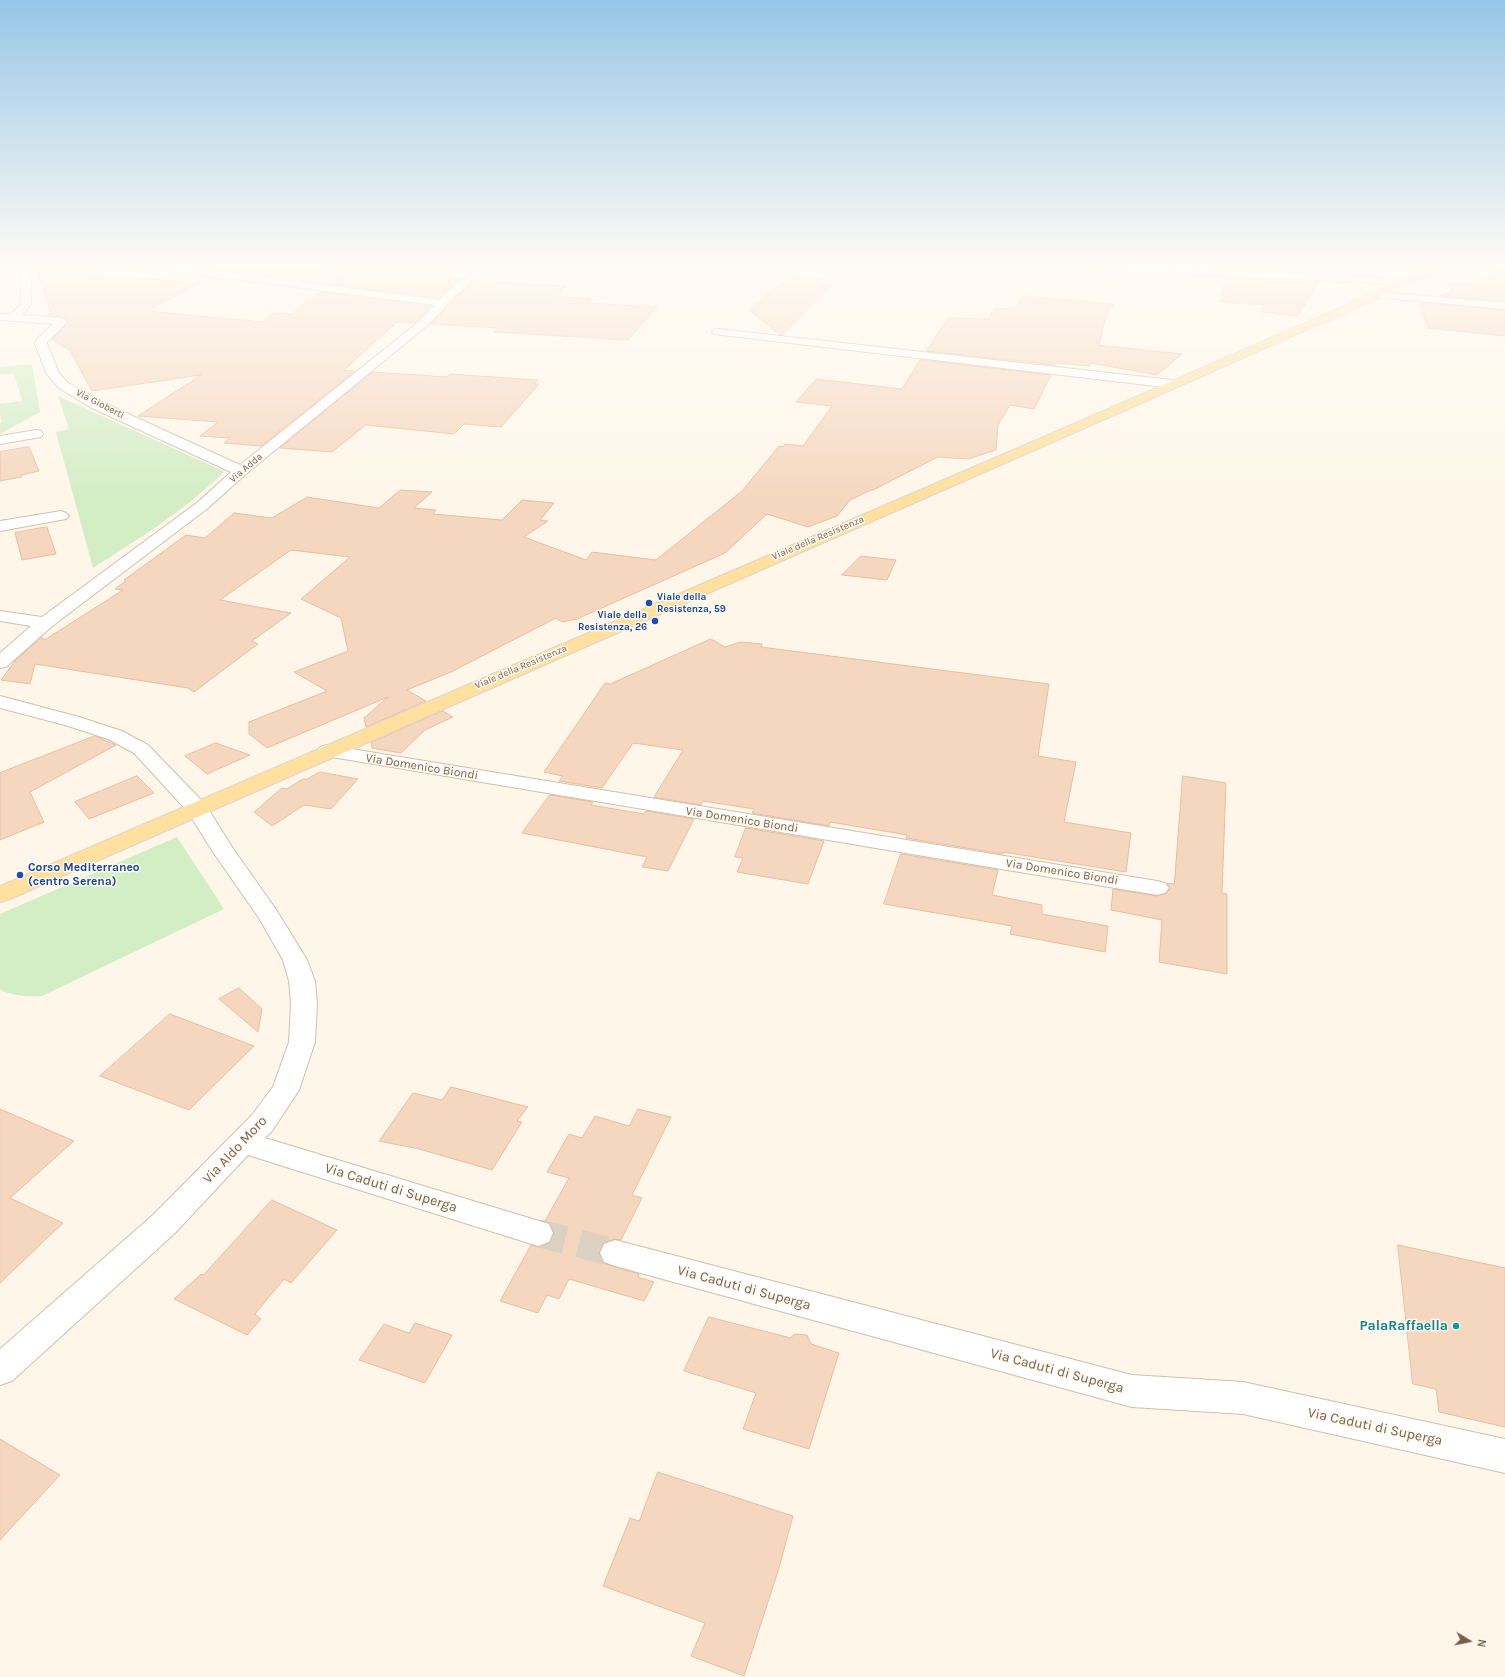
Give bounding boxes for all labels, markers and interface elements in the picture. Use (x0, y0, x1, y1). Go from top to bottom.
street label: Via Gioberti (74, 387, 126, 421)
street label: Via Adda (227, 451, 265, 485)
street label: Viale della Resistenza (770, 513, 866, 563)
place label: Viale della Resistenza, 59 (657, 591, 726, 614)
marker: Viale della Resistenza, 59 (644, 598, 654, 608)
place label: Viale della Resistenza, 26 (578, 609, 647, 632)
marker: Viale della Resistenza, 26 (650, 616, 660, 626)
street label: Viale della Resistenza (473, 642, 569, 692)
street label: Via Domenico Biondi (365, 751, 479, 783)
street label: Via Domenico Biondi (685, 804, 799, 836)
street label: Via Domenico Biondi (1005, 856, 1119, 888)
place label: Corso Mediterraneo (centro Serena) (28, 861, 140, 889)
marker: Corso Mediterraneo (centro Serena) (15, 870, 25, 880)
street label: Via Aldo Moro (199, 1113, 271, 1187)
street label: Via Caduti di Superga (323, 1160, 459, 1216)
street label: Via Caduti di Superga (675, 1262, 813, 1314)
place label: PalaRaffaella (1359, 1318, 1448, 1334)
marker: PalaRaffaella (1451, 1321, 1461, 1331)
street label: Via Caduti di Superga (988, 1345, 1126, 1397)
street label: Via Caduti di Superga (1306, 1404, 1444, 1450)
north arrow (1449, 1621, 1489, 1661)
text: N (1474, 1638, 1488, 1648)

